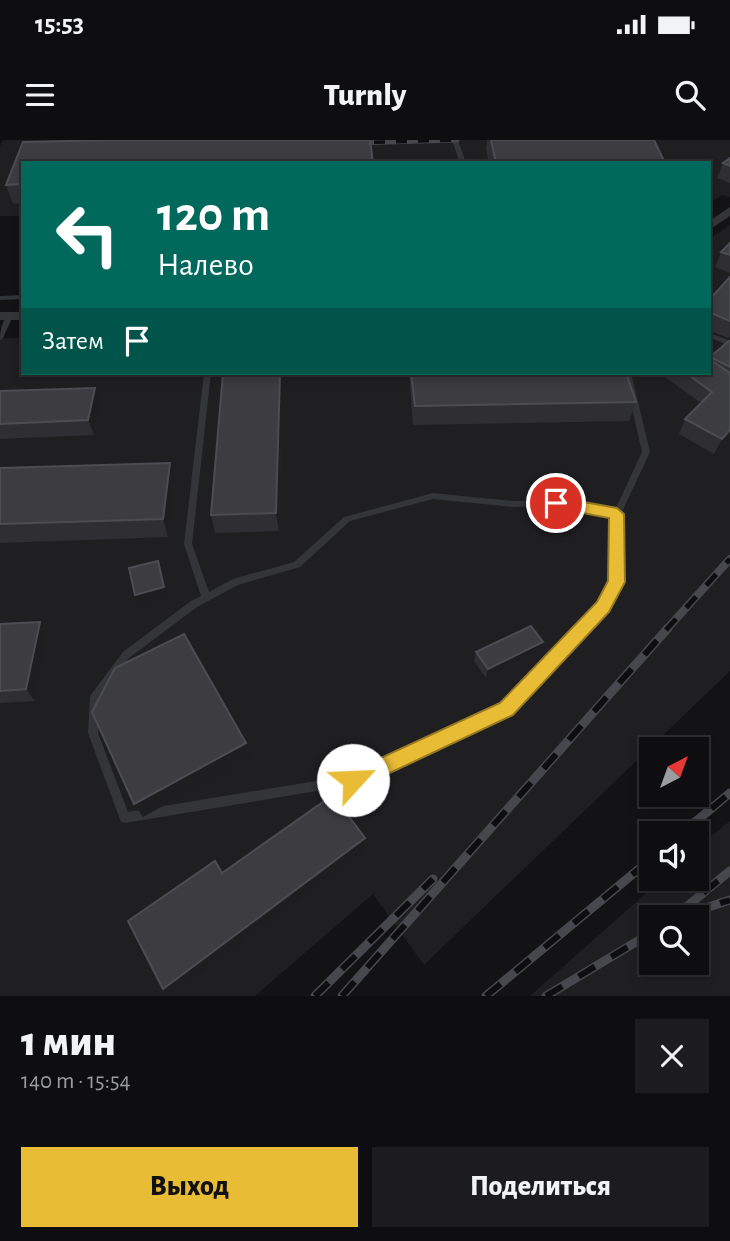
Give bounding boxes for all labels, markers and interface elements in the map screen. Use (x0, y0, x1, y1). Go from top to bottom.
text: 15:53 (35, 11, 84, 37)
icon: menu (21, 76, 59, 114)
icon: search (671, 76, 709, 114)
text: Turnly (324, 79, 406, 111)
icon: left (42, 189, 133, 280)
text: 120 m (157, 191, 270, 240)
text: Налево (157, 249, 254, 281)
icon: arrive (118, 322, 156, 360)
text: Затем (42, 328, 104, 354)
pin (526, 473, 586, 533)
icon: arrive (537, 484, 575, 522)
north arrow (639, 737, 709, 807)
map controls (639, 737, 709, 975)
position arrow (316, 743, 390, 817)
button: sound (639, 821, 709, 891)
button: search (639, 905, 709, 975)
button: close (635, 1019, 709, 1093)
text: 1 мин (21, 1021, 116, 1063)
text: 140 m · 15:54 (21, 1070, 131, 1093)
button: Выход (21, 1147, 358, 1227)
button: Поделиться (372, 1147, 709, 1227)

